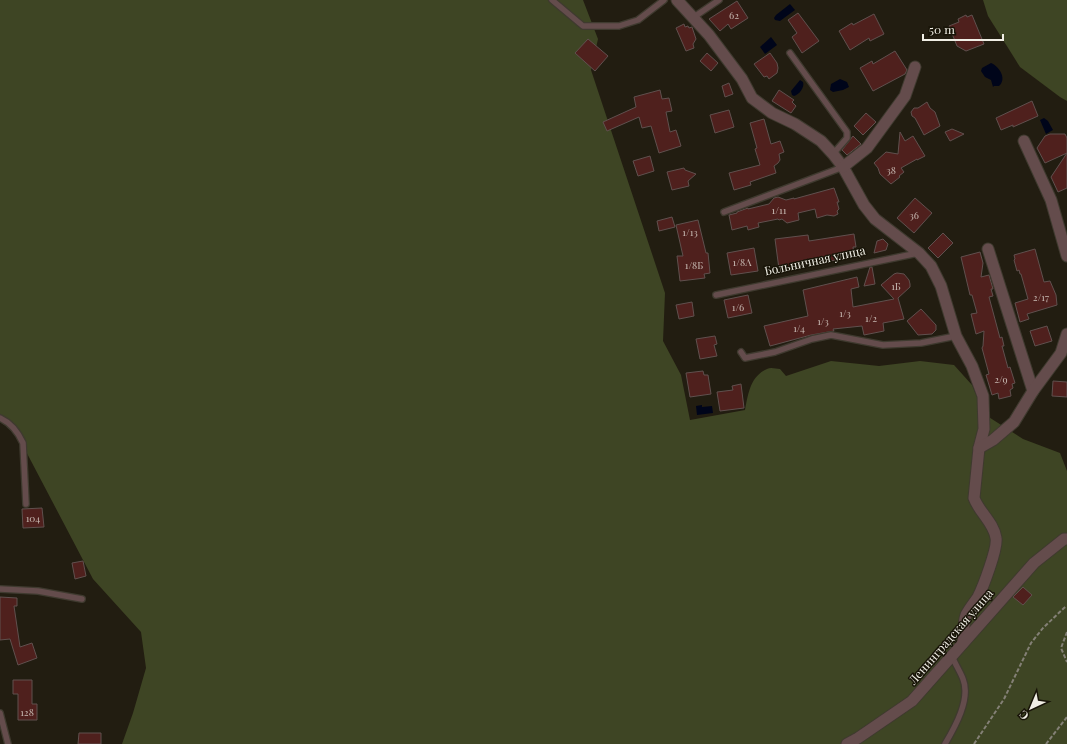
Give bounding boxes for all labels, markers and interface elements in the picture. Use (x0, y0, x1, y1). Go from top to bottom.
house number: 62 (729, 8, 739, 22)
scale bar (923, 16, 1003, 42)
text: 50 m (929, 21, 955, 37)
house number: 38 (886, 163, 896, 177)
house number: 1/11 (772, 203, 787, 217)
house number: 36 (909, 208, 919, 222)
house number: 1/13 (682, 225, 698, 239)
street label: Больничная улица (763, 242, 867, 279)
house number: 1/8А (733, 255, 752, 269)
house number: 1/8Б (685, 258, 703, 272)
house number: 1Б (891, 279, 901, 293)
house number: 2/17 (1033, 290, 1049, 304)
house number: 1/6 (732, 300, 744, 314)
house number: 1/3 (839, 306, 851, 320)
house number: 1/2 (865, 311, 877, 325)
house number: 1/3 (817, 314, 829, 328)
house number: 1/4 (793, 321, 805, 335)
house number: 2/9 (994, 372, 1008, 386)
house number: 104 (26, 511, 40, 525)
street label: Ленинградская улица (904, 585, 996, 688)
north arrow (1011, 688, 1051, 728)
house number: 128 (20, 705, 34, 719)
text: С (1016, 707, 1032, 724)

